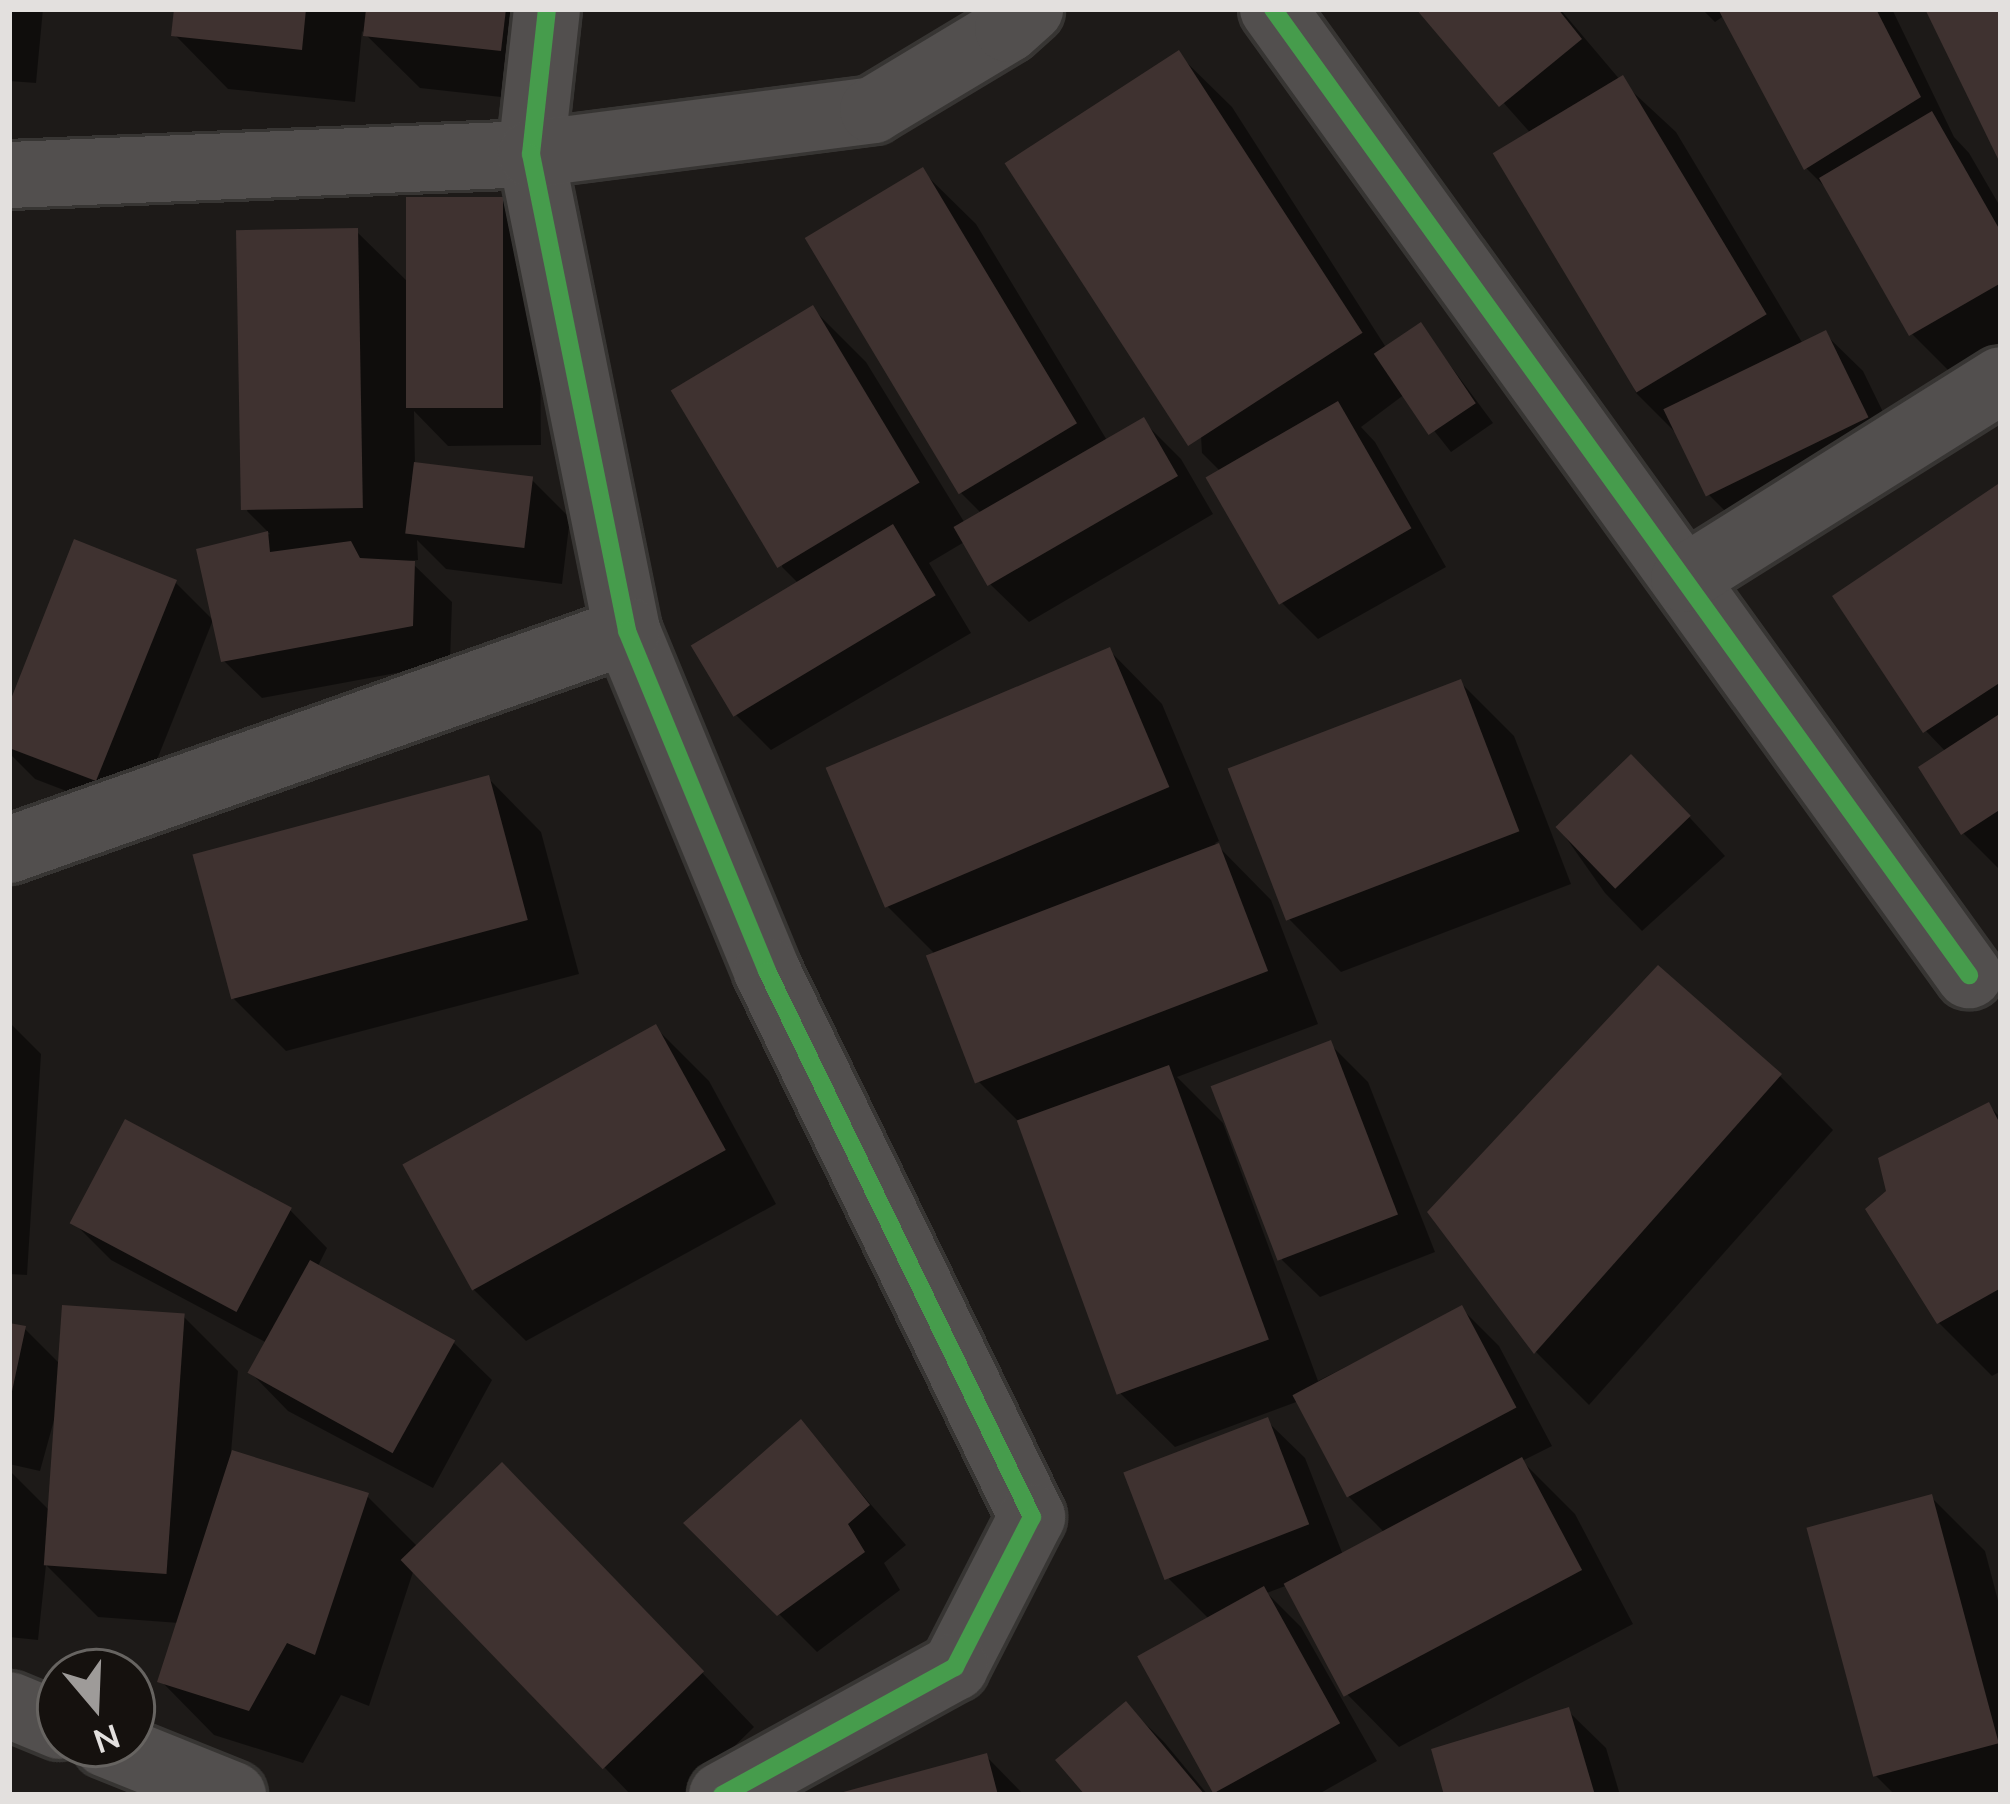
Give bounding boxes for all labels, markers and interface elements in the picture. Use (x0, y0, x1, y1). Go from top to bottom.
north arrow (36, 1648, 156, 1768)
text: N (88, 1716, 125, 1763)

